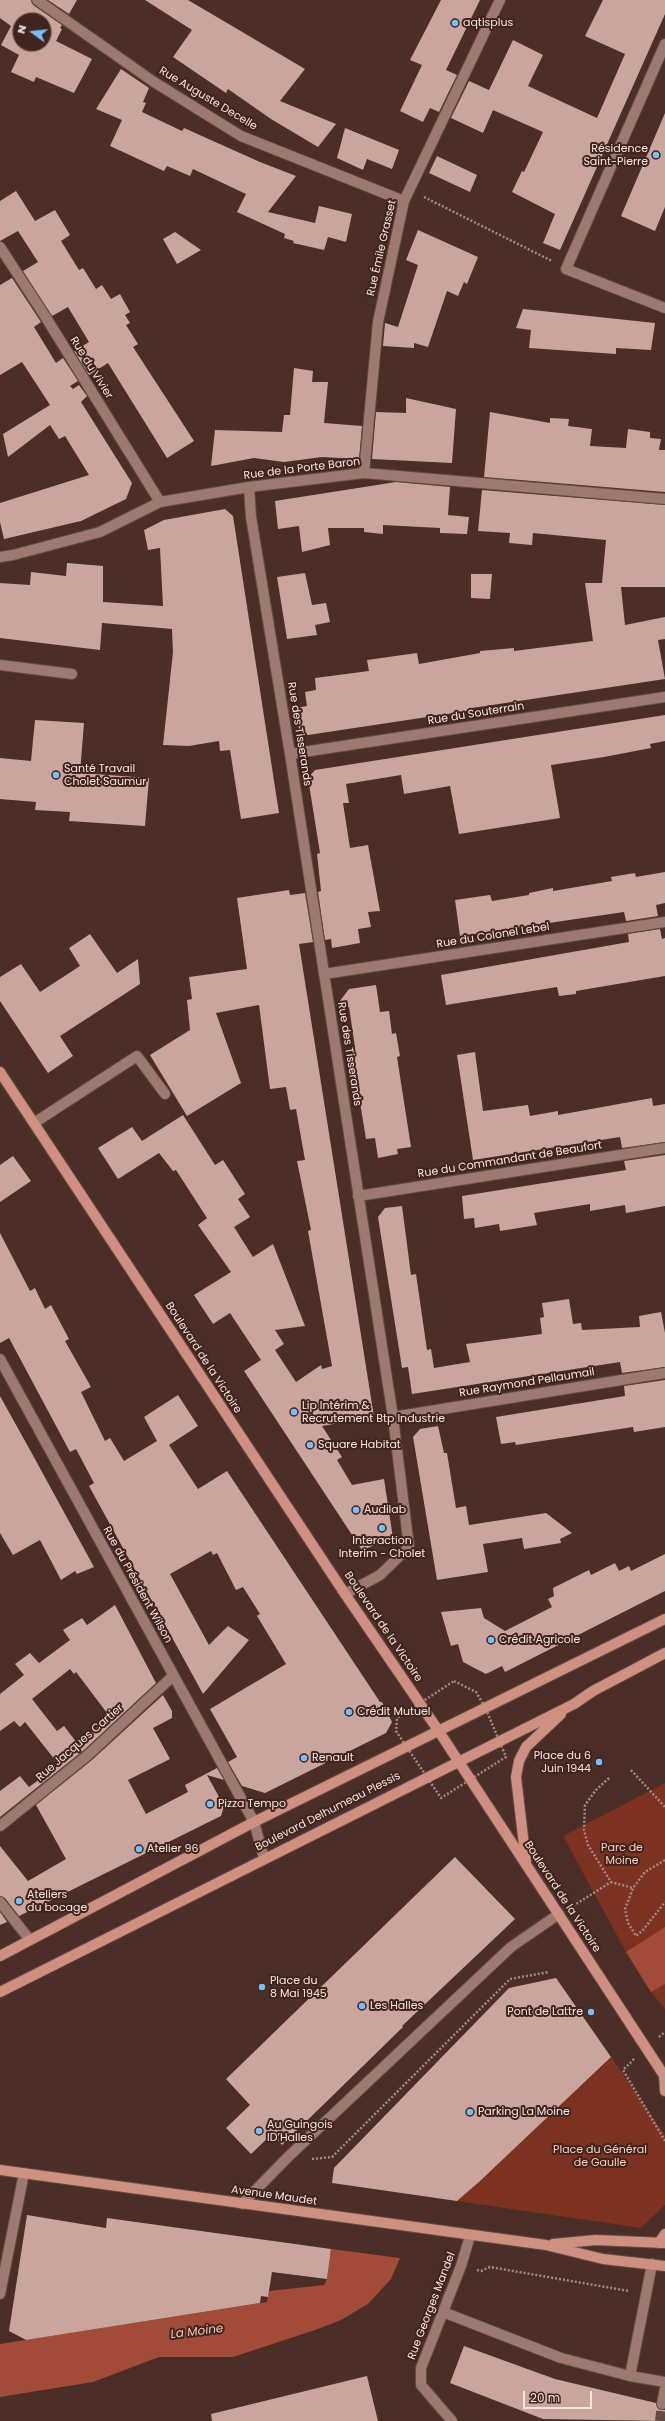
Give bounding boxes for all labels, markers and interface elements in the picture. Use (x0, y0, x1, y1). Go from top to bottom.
north arrow (12, 12, 52, 52)
place label: aqtisplus (463, 16, 513, 30)
marker: aqtisplus (450, 18, 460, 28)
text: N (13, 23, 30, 35)
street label: Rue Auguste Decelle (156, 64, 260, 134)
place label: Résidence Saint-Pierre (583, 142, 648, 168)
marker: Résidence Saint-Pierre (651, 150, 661, 160)
street label: Rue Émile Grasset (365, 199, 399, 297)
street label: Rue du Vivier (67, 334, 115, 402)
street label: Rue de la Porte Baron (243, 455, 361, 483)
street label: Rue des Tisserands (284, 681, 314, 787)
street label: Rue du Souterrain (427, 700, 525, 728)
place label: Santé Travail Cholet Saumur (64, 762, 146, 788)
marker: Santé Travail Cholet Saumur (51, 770, 61, 780)
street label: Rue du Colonel Lebel (436, 921, 550, 951)
street label: Rue des Tisserands (334, 1001, 364, 1107)
street label: Rue du Commandant de Beaufort (417, 1139, 603, 1181)
street label: Boulevard de la Victoire (162, 1300, 244, 1416)
street label: Rue Raymond Pellaumail (458, 1366, 596, 1400)
place label: Lip Intérim & Recrutement Btp Industrie (302, 1399, 445, 1425)
marker: Lip Intérim & Recrutement Btp Industrie (289, 1407, 299, 1417)
place label: Square Habitat (318, 1438, 401, 1452)
marker: Square Habitat (305, 1440, 315, 1450)
place label: Audilab (364, 1503, 406, 1517)
marker: Audilab (351, 1505, 361, 1515)
marker: Interaction Interim - Cholet (377, 1523, 387, 1533)
street label: Rue du Président Wilson (100, 1525, 174, 1645)
place label: Interaction Interim - Cholet (339, 1534, 425, 1560)
street label: Boulevard de la Victoire (341, 1569, 425, 1685)
place label: Crédit Agricole (499, 1633, 580, 1647)
marker: Crédit Agricole (486, 1635, 496, 1645)
street label: Rue Jacques Cartier (34, 1702, 126, 1784)
place label: Crédit Mutuel (357, 1705, 431, 1719)
marker: Crédit Mutuel (344, 1707, 354, 1717)
place label: Place du 6 Juin 1944 (534, 1749, 591, 1775)
place label: Renault (312, 1751, 354, 1765)
marker: Renault (299, 1753, 309, 1763)
marker: Place du 6 Juin 1944 (594, 1757, 604, 1767)
street label: Boulevard Delhumeau Plessis (253, 1770, 403, 1854)
place label: Pizza Tempo (218, 1797, 286, 1811)
marker: Pizza Tempo (205, 1799, 215, 1809)
street label: Boulevard de la Victoire (521, 1839, 603, 1955)
park label: Parc de Moine (601, 1841, 643, 1867)
place label: Atelier 96 (147, 1842, 198, 1856)
marker: Atelier 96 (134, 1844, 144, 1854)
place label: Ateliers du bocage (27, 1888, 87, 1914)
marker: Ateliers du bocage (14, 1896, 24, 1906)
place label: Place du 8 Mai 1945 (270, 1974, 327, 2000)
marker: Place du 8 Mai 1945 (257, 1982, 267, 1992)
place label: Les Halles (370, 1999, 423, 2013)
marker: Les Halles (357, 2001, 367, 2011)
place label: Pont de Lattre (507, 2005, 583, 2019)
marker: Pont de Lattre (586, 2007, 596, 2017)
place label: Parking La Moine (478, 2105, 570, 2119)
marker: Parking La Moine (465, 2107, 475, 2117)
place label: Au Guingois ID’Halles (267, 2118, 333, 2144)
marker: Au Guingois ID’Halles (254, 2126, 264, 2136)
park label: Place du Général de Gaulle (553, 2143, 647, 2169)
street label: Avenue Maudet (230, 2183, 318, 2209)
street label: Rue Georges Mandel (405, 2250, 459, 2362)
water label: La Moine (170, 2322, 224, 2342)
scale bar (525, 2383, 594, 2409)
text: 20 m (530, 2389, 560, 2406)

